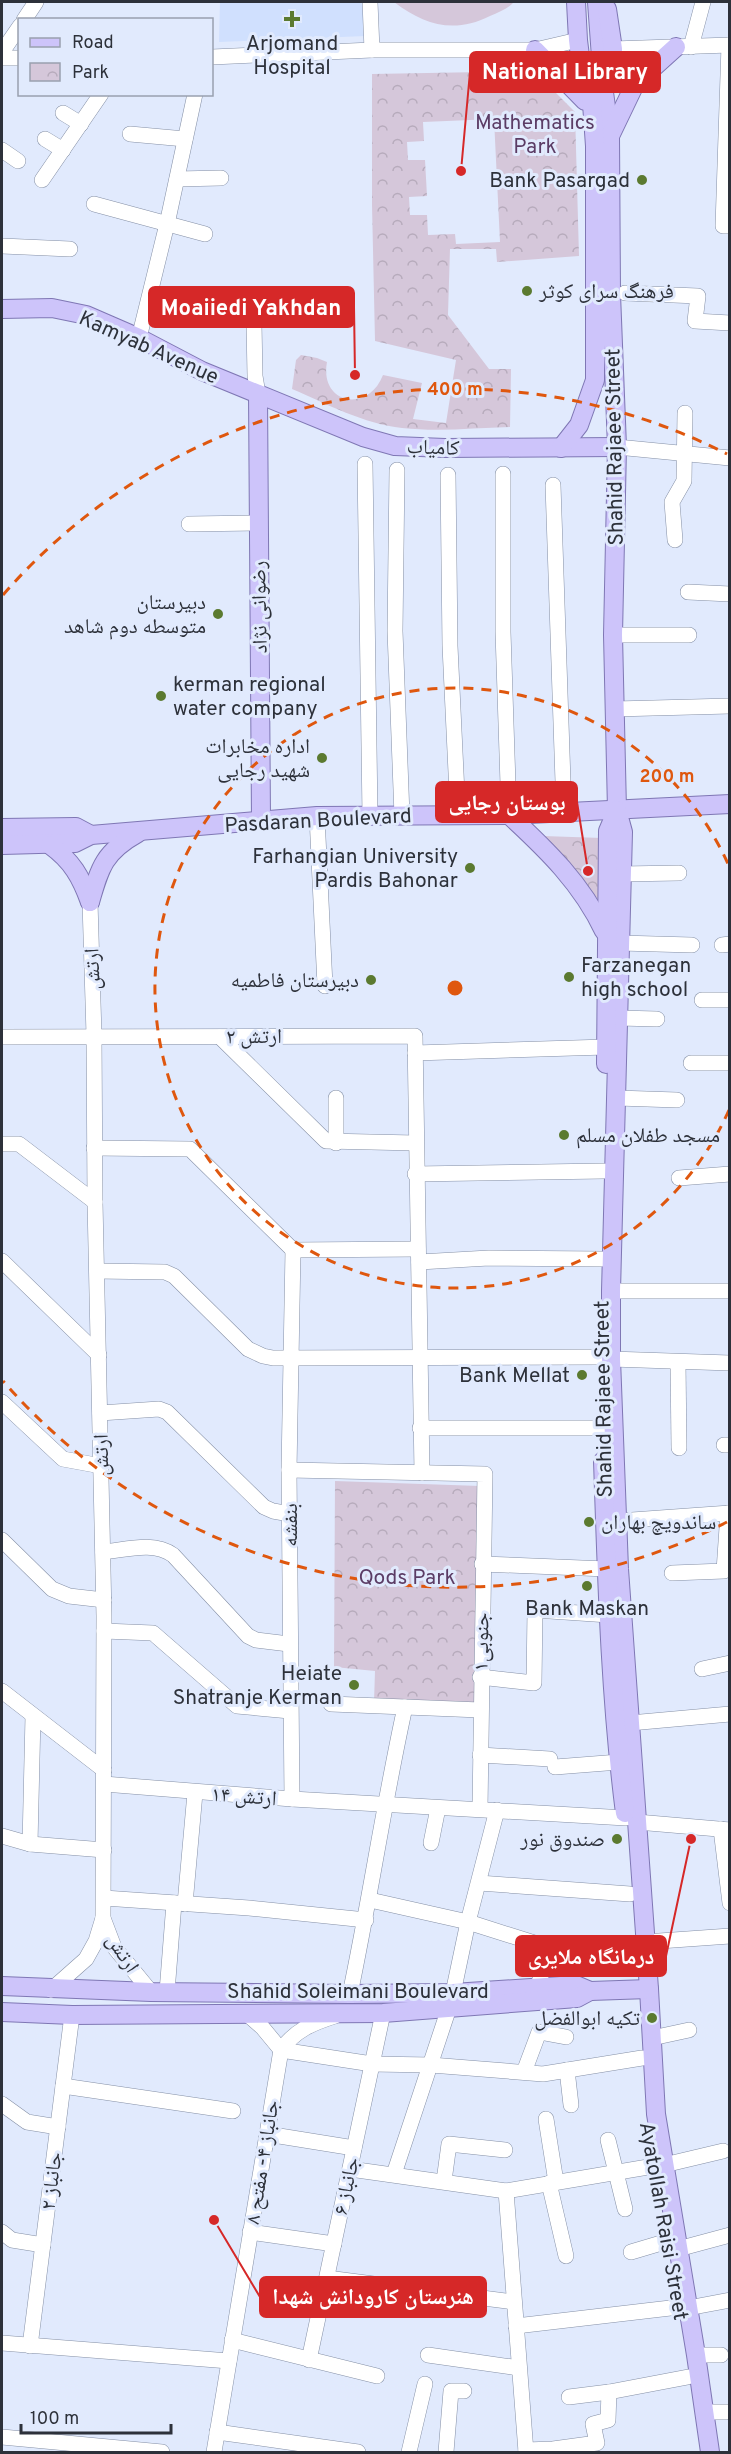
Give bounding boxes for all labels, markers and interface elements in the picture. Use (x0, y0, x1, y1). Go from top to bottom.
marker: Arjomand Hospital (283, 10, 301, 28)
legend (18, 18, 213, 96)
place label: Arjomand Hospital (246, 31, 338, 82)
text: Road (72, 32, 114, 55)
callout: National Library (470, 52, 660, 92)
text: National Library (482, 60, 648, 87)
text: Park (72, 62, 109, 85)
park label: Mathematics Park (475, 110, 595, 161)
place label: Bank Pasargad (489, 168, 630, 195)
marker: Bank Pasargad (635, 173, 649, 187)
place label: فرهنگ سرای کوثر (538, 279, 674, 306)
marker: فرهنگ سرای کوثر (520, 284, 534, 298)
callout: Moaiiedi Yakhdan (149, 287, 354, 327)
text: Moaiiedi Yakhdan (161, 296, 341, 323)
street label: Kamyab Avenue (74, 305, 223, 391)
street label: Shahid Rajaee Street (600, 348, 631, 546)
text: 400 m (427, 379, 483, 402)
street label: کامیاب (406, 434, 460, 463)
street label: رضوانی نژاد (246, 560, 275, 653)
place label: دبیرستان متوسطه دوم شاهد (64, 590, 206, 641)
marker: دبیرستان متوسطه دوم شاهد (211, 607, 225, 621)
place label: kerman regional water company (173, 672, 326, 723)
marker: kerman regional water company (154, 689, 168, 703)
place label: اداره مخابرات شهید رجایی (205, 734, 310, 785)
marker: اداره مخابرات شهید رجایی (315, 751, 329, 765)
text: 200 m (639, 766, 695, 789)
callout: بوستان رجایی (436, 782, 577, 822)
text: بوستان رجایی (449, 791, 565, 818)
street label: Pasdaran Boulevard (224, 803, 412, 840)
place label: Farhangian University Pardis Bahonar (252, 844, 458, 895)
marker: Farhangian University Pardis Bahonar (463, 861, 477, 875)
street label: ارتش (79, 948, 108, 990)
place label: Farzanegan high school (581, 953, 691, 1004)
place label: دبیرستان فاطمیه (231, 968, 359, 995)
marker: Farzanegan high school (562, 970, 576, 984)
marker: دبیرستان فاطمیه (364, 973, 378, 987)
centre of rings (445, 978, 465, 998)
street label: ارتش ۲ (226, 1024, 282, 1051)
place label: مسجد طفلان مسلم (576, 1123, 720, 1150)
marker: مسجد طفلان مسلم (557, 1128, 571, 1142)
street label: Shahid Rajaee Street (589, 1300, 620, 1498)
place label: Bank Mellat (459, 1363, 570, 1390)
marker: Bank Mellat (575, 1368, 589, 1382)
street label: ارتش (89, 1434, 116, 1476)
street label: بنفشه (278, 1503, 305, 1547)
place label: ساندویچ بهاران (601, 1510, 716, 1537)
marker: ساندویچ بهاران (582, 1515, 596, 1529)
park label: Qods Park (358, 1565, 456, 1592)
marker: Bank Maskan (580, 1579, 594, 1593)
place label: Bank Maskan (525, 1596, 649, 1623)
street label: جنوبی۱ (468, 1612, 497, 1672)
place label: Heiate Shatranje Kerman (173, 1661, 342, 1712)
marker: Heiate Shatranje Kerman (347, 1678, 361, 1692)
street label: ارتش ۱۴ (210, 1782, 277, 1813)
place label: صندوق نور (519, 1827, 605, 1854)
marker: صندوق نور (610, 1832, 624, 1846)
street label: ارتش (99, 1929, 144, 1979)
callout: درمانگاه ملایری (516, 1936, 666, 1976)
text: درمانگاه ملایری (528, 1945, 654, 1972)
street label: Shahid Soleimani Boulevard (227, 1979, 489, 2006)
place label: تکیه ابوالفضل (534, 2006, 640, 2033)
marker: تکیه ابوالفضل (645, 2011, 659, 2025)
street label: جانباز ۴- مفتح ۸ (240, 2098, 287, 2226)
street label: Ayatollah Raisi Street (632, 2120, 693, 2323)
street label: جانباز ۲ (36, 2151, 69, 2212)
street label: جانباز ۶ (328, 2155, 367, 2218)
callout: هنرستان کارودانش شهدا (260, 2277, 486, 2317)
text: هنرستان کارودانش شهدا (272, 2285, 474, 2312)
scale bar (21, 2397, 171, 2435)
text: 100 m (30, 2408, 79, 2431)

